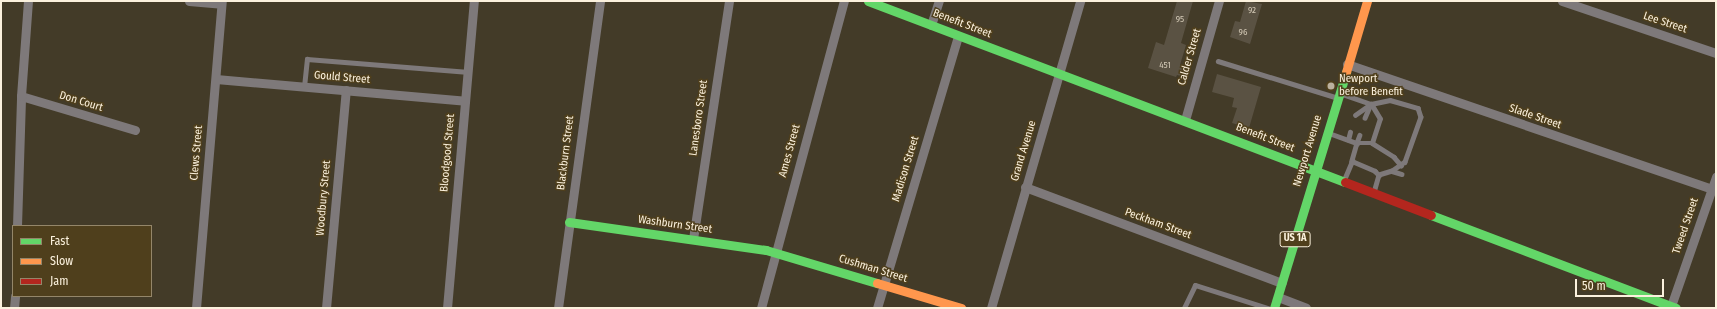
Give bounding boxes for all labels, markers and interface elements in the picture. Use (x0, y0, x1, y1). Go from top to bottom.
house number: 92 (1248, 5, 1256, 15)
street label: Benefit Street (931, 7, 993, 41)
street label: Lee Street (1641, 10, 1689, 36)
house number: 95 (1176, 14, 1184, 24)
street label: Calder Street (1176, 27, 1204, 87)
house number: 96 (1239, 27, 1247, 37)
house number: 451 (1159, 60, 1171, 70)
street label: Gould Street (313, 69, 371, 87)
place label: Newport before Benefit (1339, 73, 1403, 99)
street label: Lanesboro Street (687, 79, 711, 157)
marker: Newport before Benefit (1326, 81, 1336, 91)
street label: Don Court (58, 89, 104, 115)
street label: Slade Street (1507, 102, 1563, 132)
street label: Bloodgood Street (438, 113, 458, 193)
street label: Newport Avenue (1291, 114, 1325, 188)
street label: Blackburn Street (555, 115, 577, 191)
street label: Grand Avenue (1009, 119, 1039, 183)
street label: Benefit Street (1234, 121, 1296, 155)
street label: Ames Street (777, 123, 803, 179)
street label: Clews Street (188, 125, 206, 181)
street label: Madison Street (890, 135, 922, 203)
street label: Woodbury Street (314, 160, 334, 236)
street label: Tweed Street (1670, 196, 1702, 256)
street label: Peckham Street (1123, 206, 1193, 242)
street label: Washburn Street (637, 213, 713, 237)
legend (12, 225, 152, 297)
road number: US 1A (1279, 231, 1311, 247)
text: Fast (50, 234, 69, 248)
street label: Cushman Street (837, 252, 909, 286)
text: Slow (50, 254, 73, 268)
scale bar (1577, 271, 1666, 297)
text: Jam (50, 274, 68, 288)
text: 50 m (1582, 279, 1606, 293)

